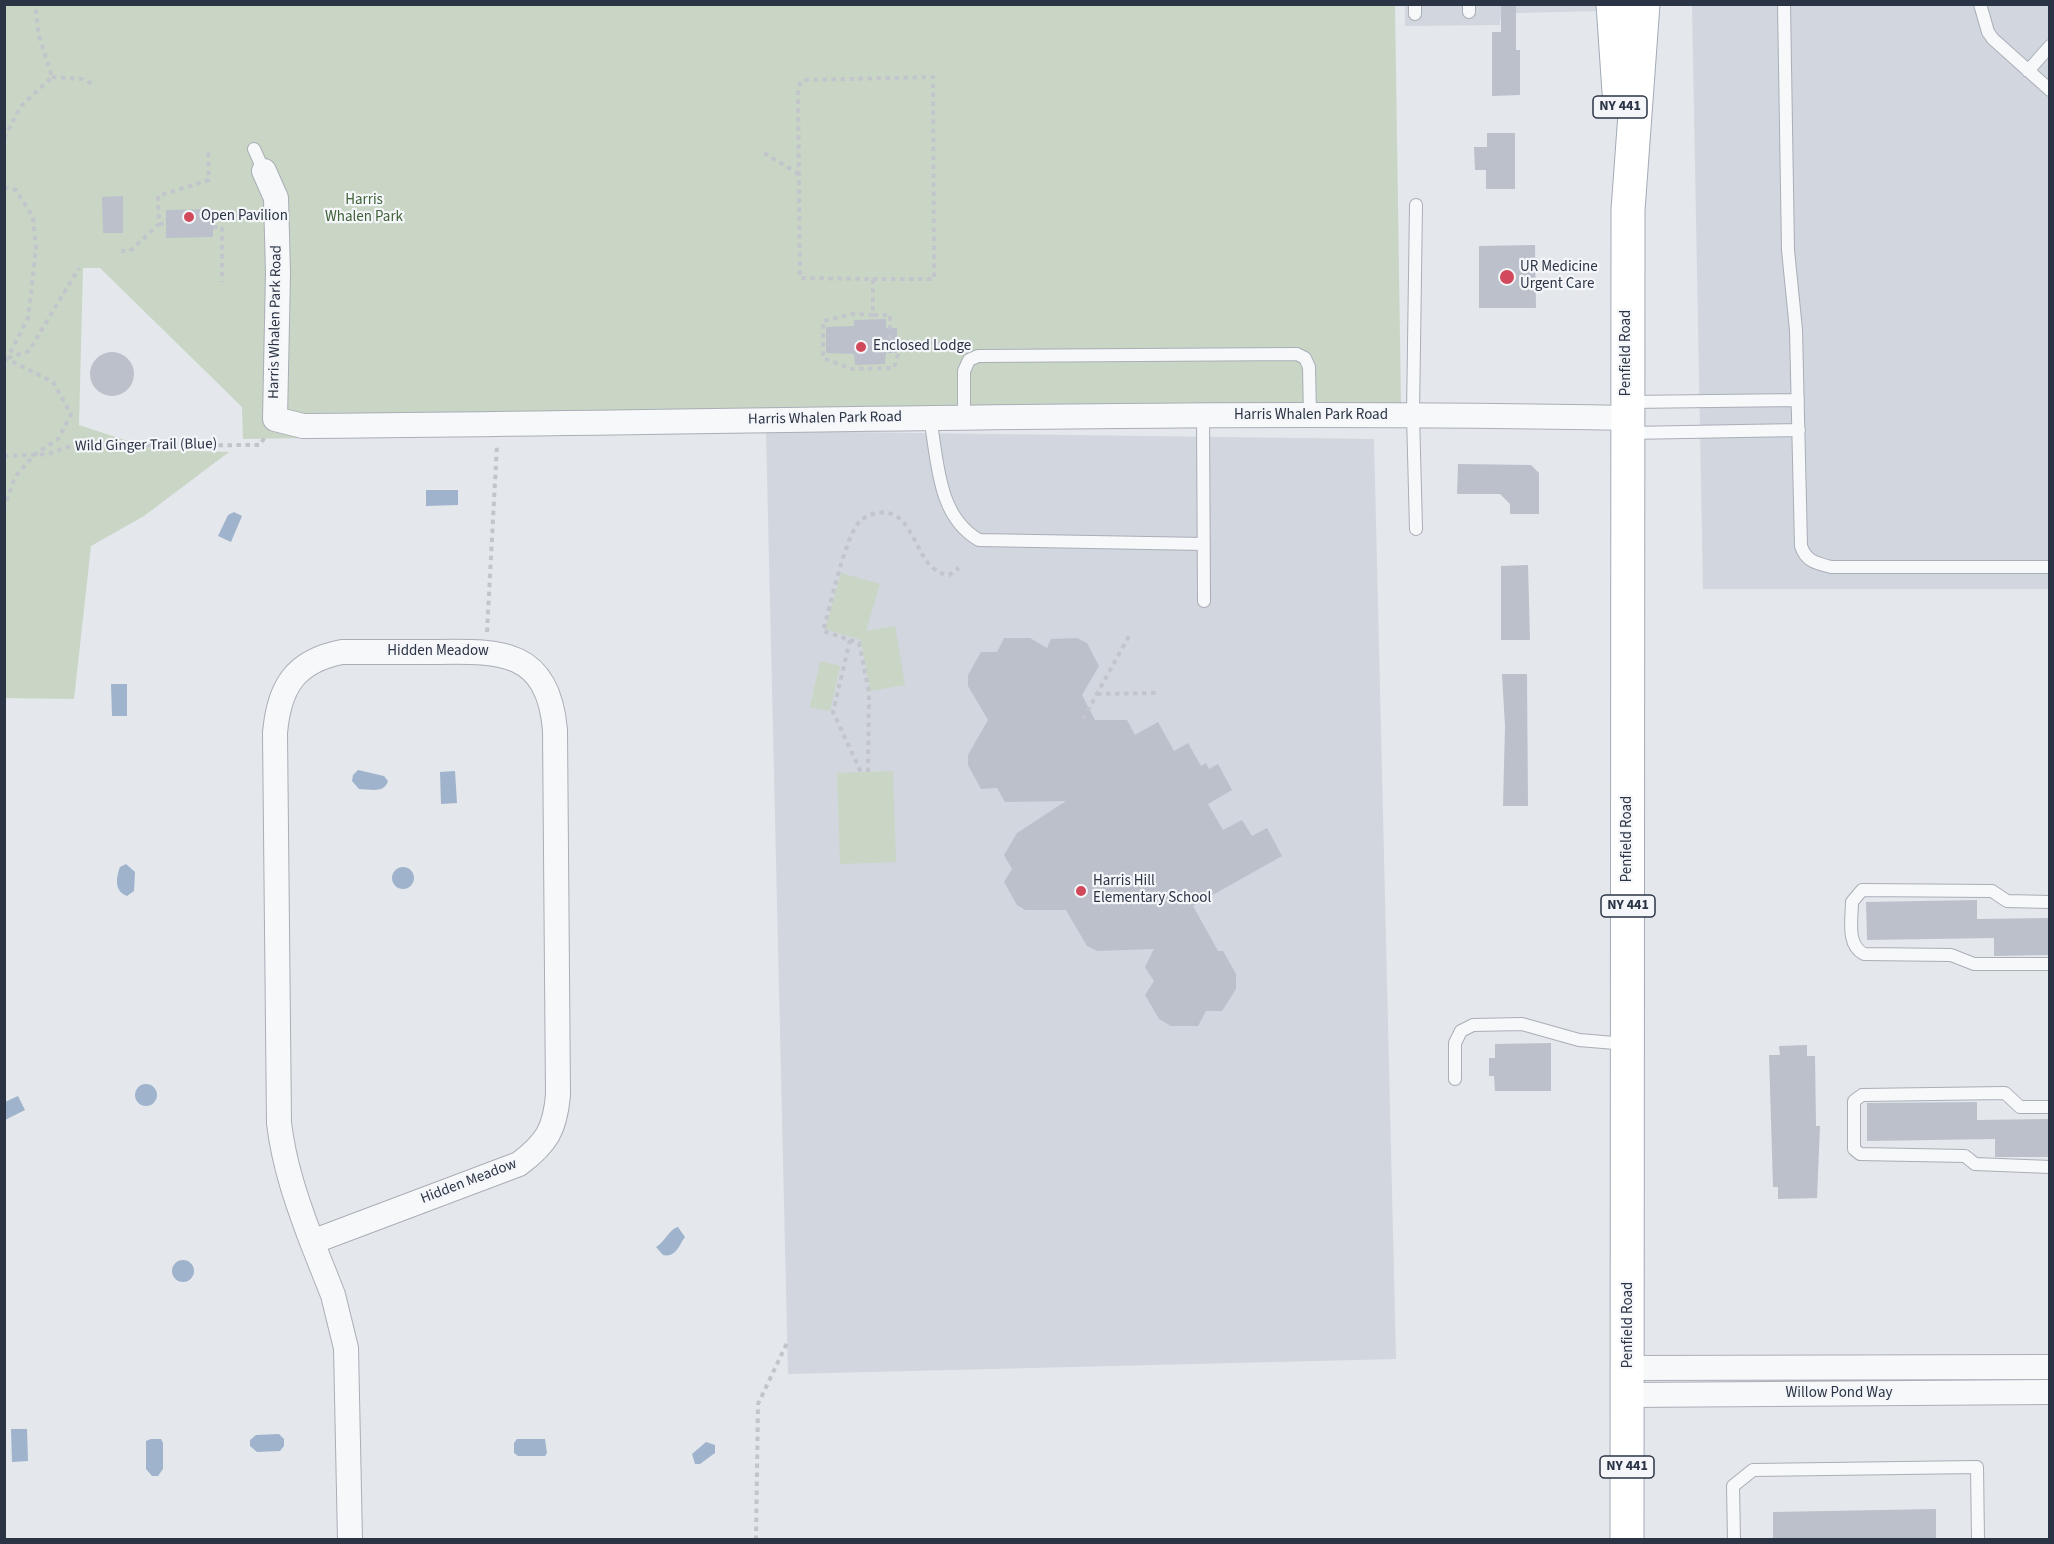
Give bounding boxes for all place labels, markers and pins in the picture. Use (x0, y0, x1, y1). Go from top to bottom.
place label: Open Pavilion (201, 208, 288, 226)
marker: Open Pavilion (182, 210, 196, 224)
place label: UR Medicine Urgent Care (1520, 259, 1598, 294)
marker: UR Medicine Urgent Care (1498, 268, 1516, 286)
place label: Enclosed Lodge (873, 338, 971, 356)
marker: Enclosed Lodge (854, 340, 868, 354)
place label: Harris Hill Elementary School (1093, 873, 1211, 908)
marker: Harris Hill Elementary School (1074, 884, 1088, 898)

